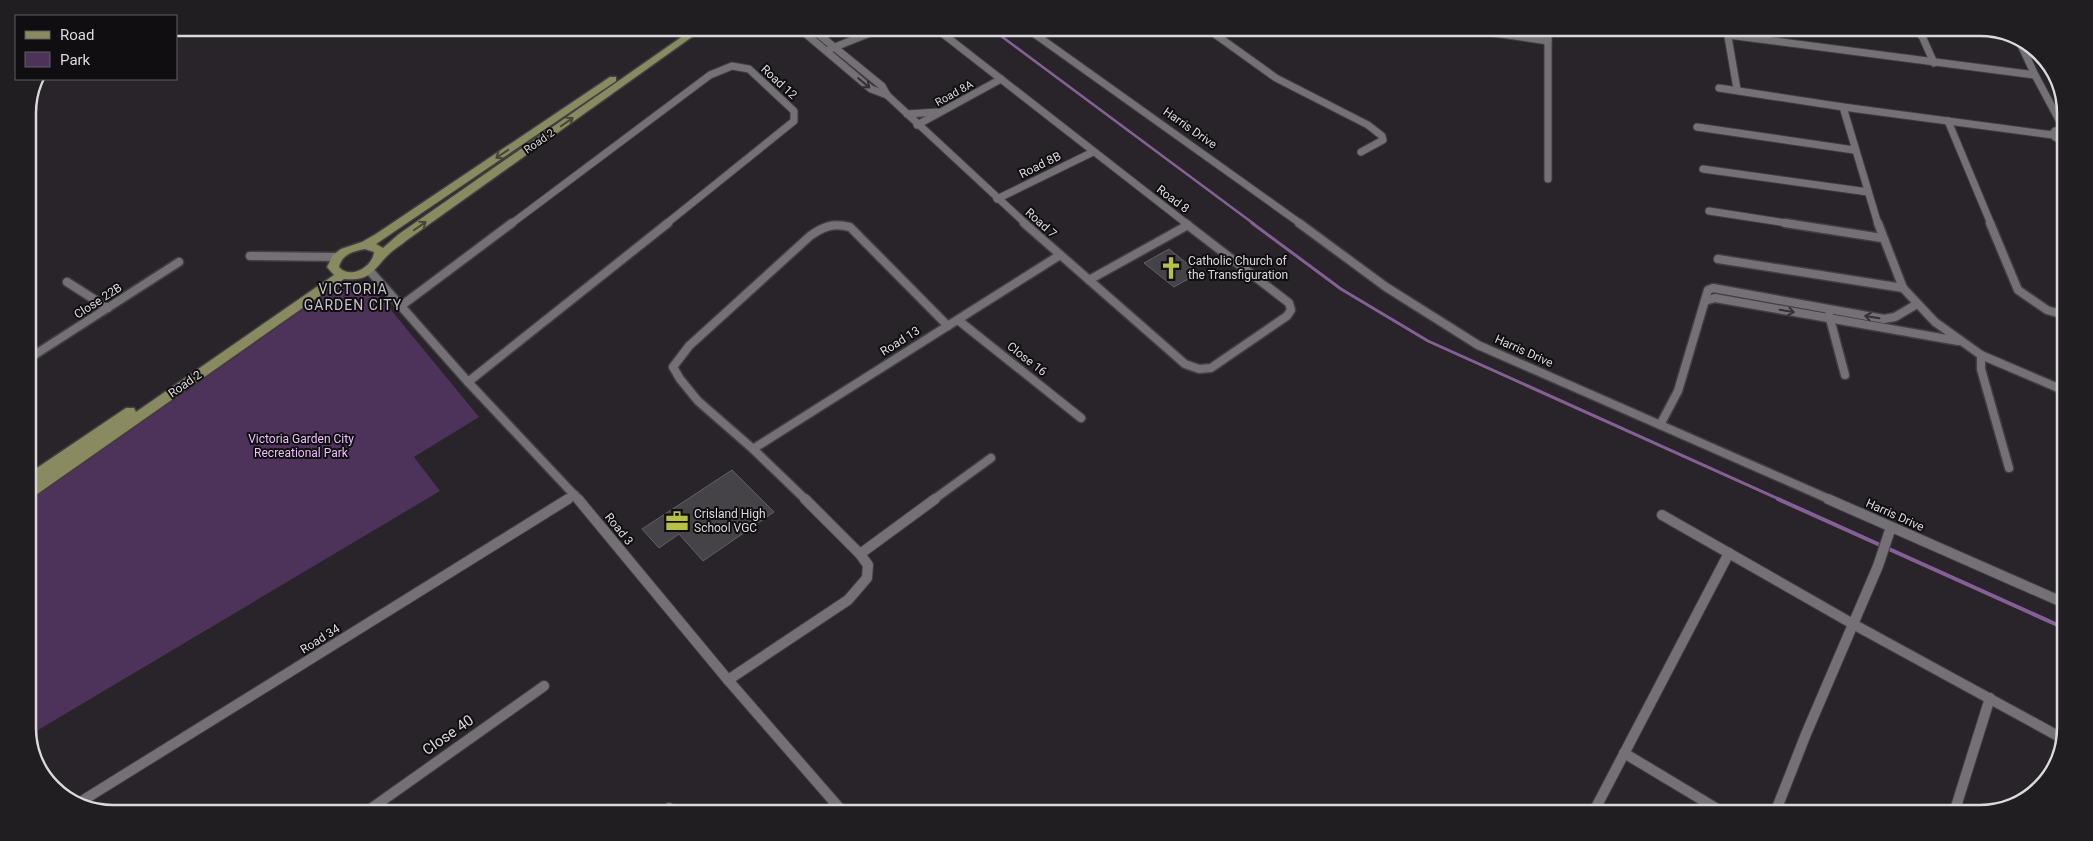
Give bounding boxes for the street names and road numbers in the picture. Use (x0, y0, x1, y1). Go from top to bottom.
street label: Road 12 (758, 62, 800, 102)
street label: Road 8A (933, 77, 976, 109)
street label: Harris Drive (1160, 104, 1220, 152)
street label: Road 2 (522, 126, 557, 157)
street label: Road 8B (1017, 149, 1063, 181)
street label: Road 8 (1154, 182, 1192, 216)
street label: Road 7 (1022, 205, 1060, 241)
street label: Close 22B (72, 280, 124, 322)
street label: Road 13 (878, 323, 922, 359)
street label: Harris Drive (1493, 332, 1555, 370)
street label: Close 16 (1004, 339, 1050, 379)
street label: Road 2 (166, 367, 204, 400)
street label: Harris Drive (1864, 496, 1926, 534)
street label: Road 3 (602, 510, 636, 548)
street label: Road 34 (298, 621, 343, 657)
street label: Close 40 (419, 711, 477, 759)

